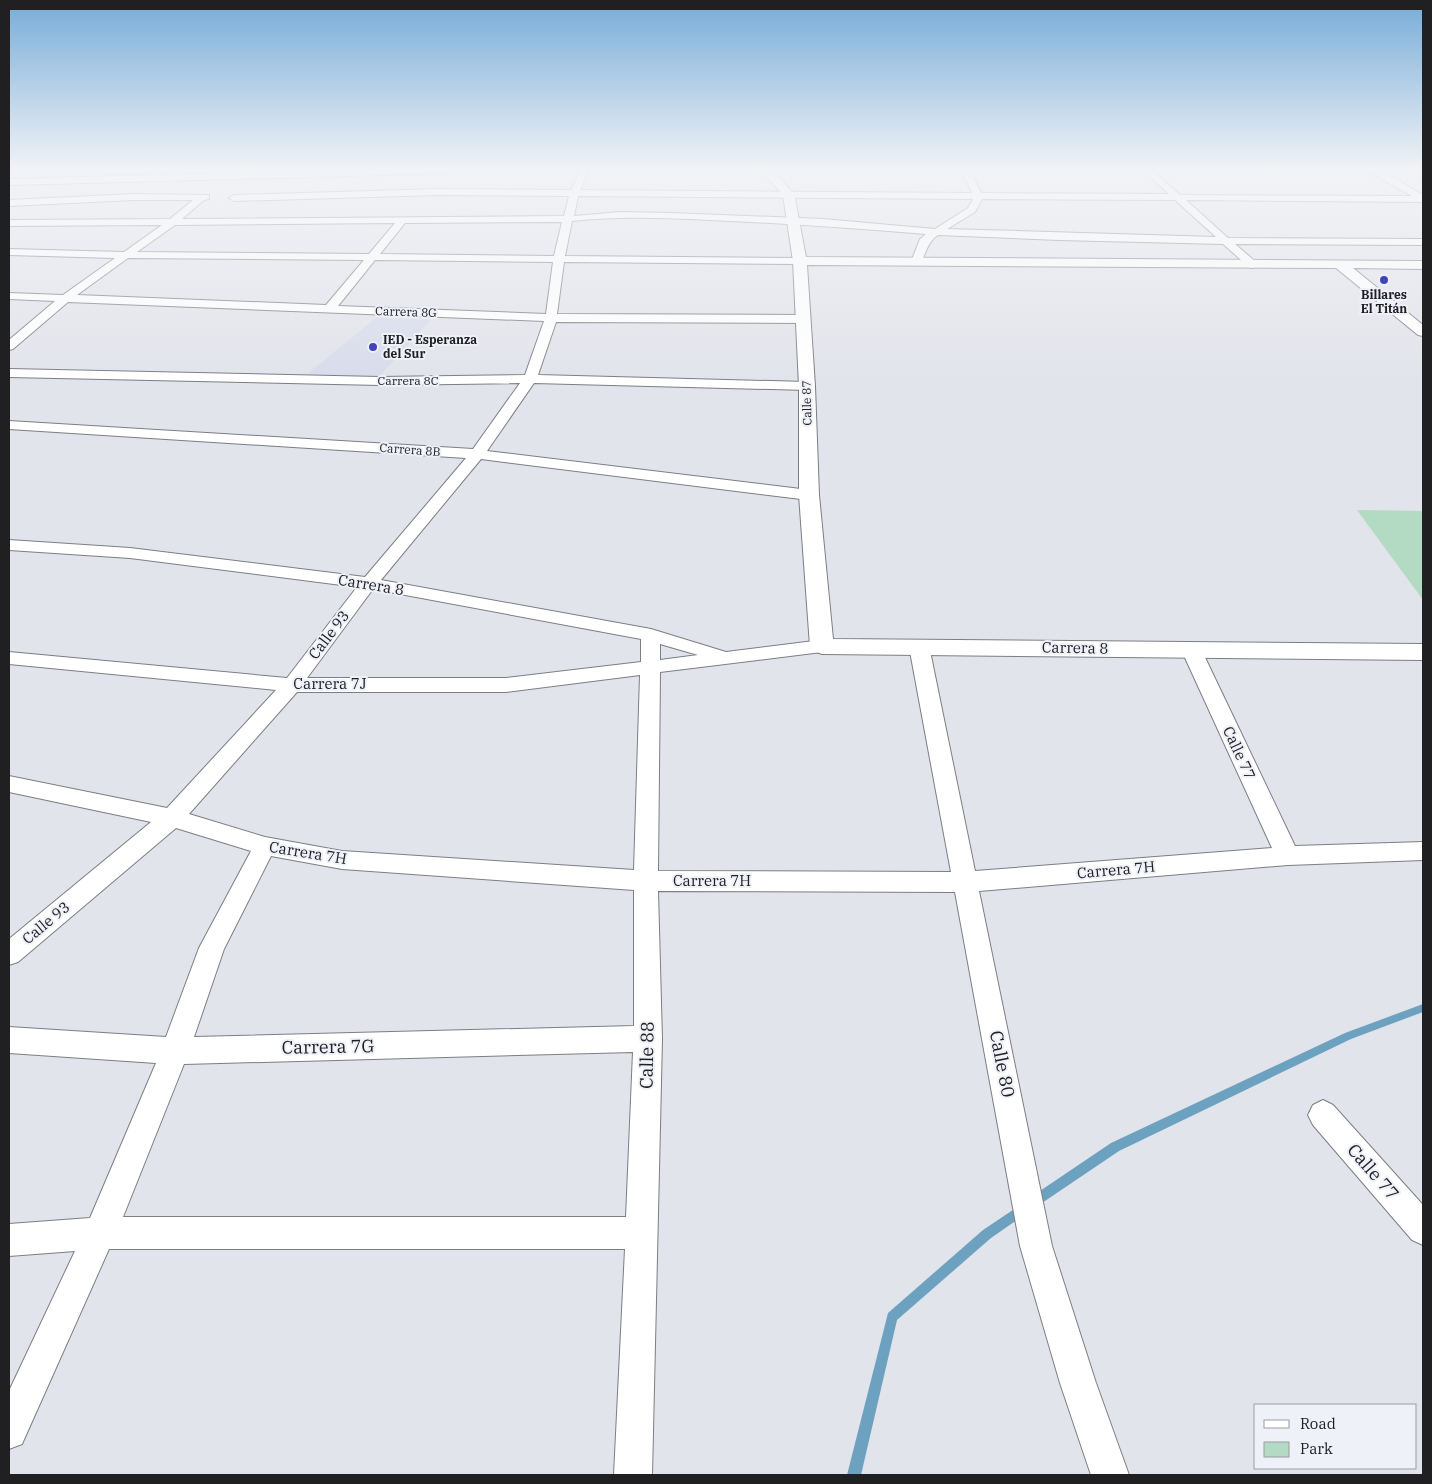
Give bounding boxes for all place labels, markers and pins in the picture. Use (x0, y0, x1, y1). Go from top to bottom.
marker: Billares El Titán (1378, 274, 1390, 286)
place label: Billares El Titán (1361, 287, 1407, 316)
place label: IED - Esperanza del Sur (383, 332, 477, 361)
marker: IED - Esperanza del Sur (367, 341, 379, 353)

